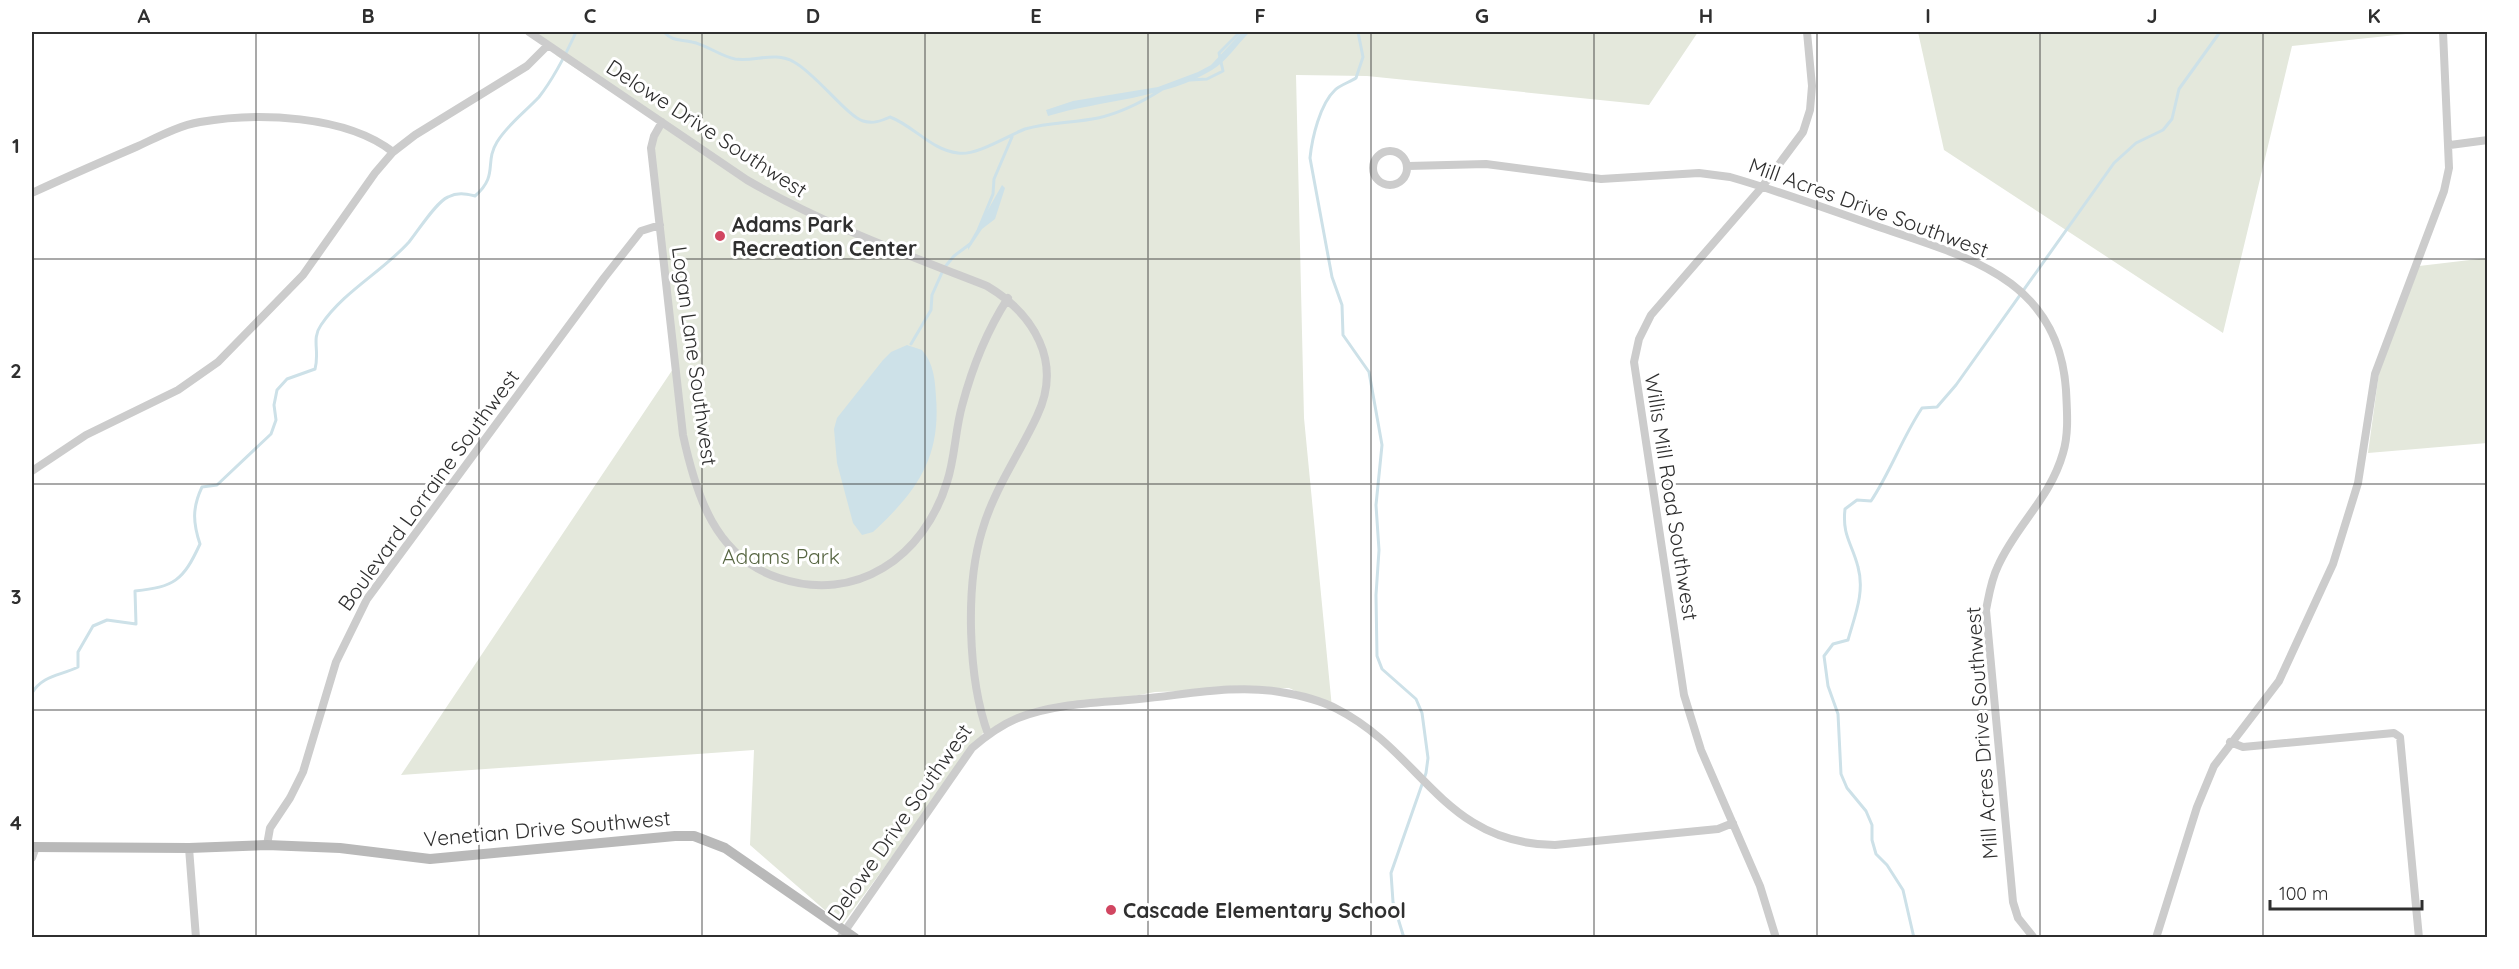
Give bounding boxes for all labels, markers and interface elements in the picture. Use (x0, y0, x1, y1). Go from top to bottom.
text: A (138, 3, 151, 28)
text: B (361, 3, 375, 28)
text: C (584, 3, 597, 28)
text: D (806, 3, 820, 28)
text: E (1030, 3, 1042, 28)
text: F (1254, 3, 1266, 28)
text: G (1475, 3, 1489, 28)
text: H (1699, 3, 1713, 28)
text: I (1925, 3, 1931, 28)
text: J (2146, 3, 2158, 28)
text: K (2367, 3, 2381, 28)
street label: Delowe Drive Southwest (602, 53, 812, 203)
text: 1 (12, 133, 20, 158)
street label: Mill Acres Drive Southwest (1746, 151, 1992, 263)
place label: Adams Park Recreation Center (732, 211, 917, 261)
marker: Adams Park Recreation Center (713, 229, 727, 243)
street label: Logan Lane Southwest (667, 245, 723, 467)
text: 2 (10, 358, 22, 383)
street label: Boulevard Lorraine Southwest (332, 364, 524, 616)
street label: Willis Mill Road Southwest (1640, 372, 1704, 622)
park label: Adams Park (722, 543, 840, 569)
text: 3 (11, 584, 21, 609)
street label: Mill Acres Drive Southwest (1959, 606, 2003, 860)
street label: Delowe Drive Southwest (821, 719, 977, 925)
street label: Venetian Drive Southwest (422, 804, 672, 852)
text: 4 (10, 810, 22, 835)
scale bar (2270, 873, 2422, 911)
text: 100 m (2279, 882, 2328, 905)
place label: Cascade Elementary School (1123, 897, 1406, 923)
marker: Cascade Elementary School (1104, 903, 1118, 917)

